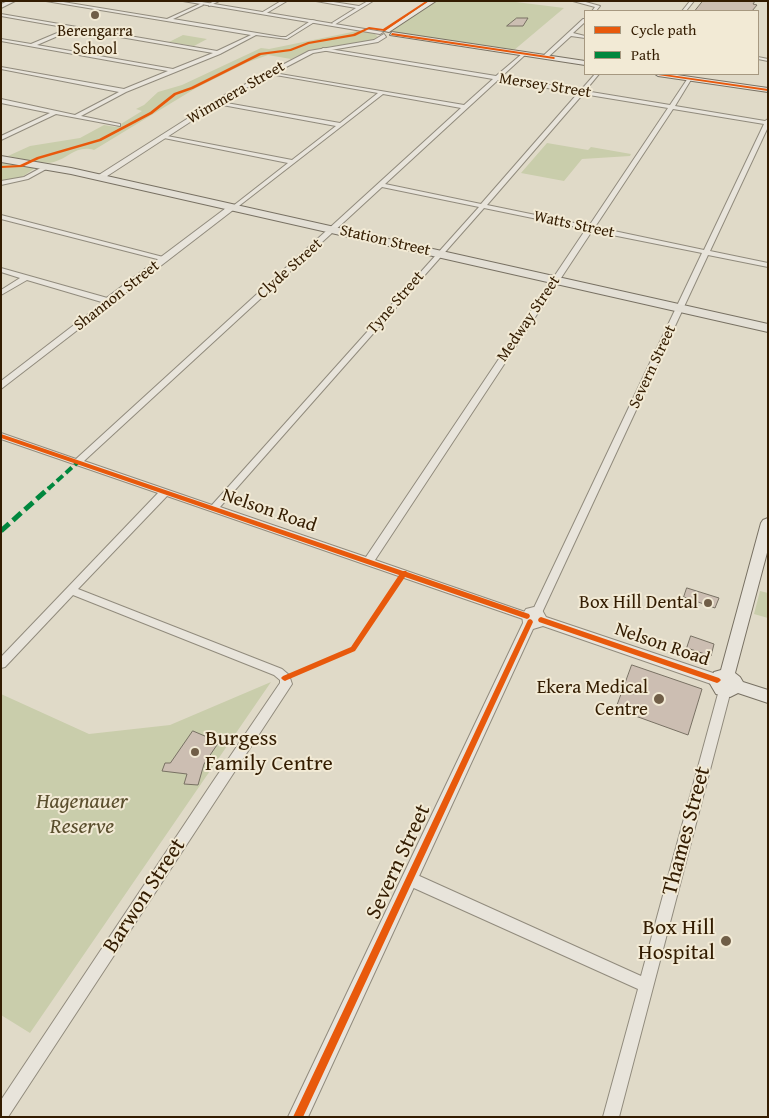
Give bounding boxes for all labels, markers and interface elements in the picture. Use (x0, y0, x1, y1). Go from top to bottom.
marker: Berengarra School (89, 9, 101, 21)
legend (584, 10, 759, 75)
text: Cycle path (631, 19, 697, 40)
place label: Berengarra School (57, 22, 133, 60)
text: Path (631, 44, 660, 65)
street label: Wimmera Street (184, 57, 288, 129)
street label: Mersey Street (498, 69, 592, 103)
street label: Watts Street (532, 207, 616, 243)
street label: Station Street (338, 221, 432, 261)
street label: Clyde Street (253, 235, 327, 303)
street label: Shannon Street (70, 257, 164, 335)
street label: Tyne Street (363, 267, 429, 339)
street label: Medway Street (493, 272, 565, 366)
street label: Severn Street (625, 322, 681, 412)
street label: Nelson Road (219, 484, 319, 538)
place label: Box Hill Dental (579, 592, 698, 614)
marker: Box Hill Dental (702, 597, 714, 609)
street label: Nelson Road (612, 618, 712, 672)
place label: Ekera Medical Centre (537, 677, 648, 721)
marker: Ekera Medical Centre (652, 692, 666, 706)
place label: Burgess Family Centre (205, 726, 333, 778)
marker: Burgess Family Centre (189, 746, 201, 758)
street label: Thames Street (657, 764, 717, 898)
park label: Hagenauer Reserve (36, 789, 128, 840)
street label: Severn Street (361, 800, 437, 924)
street label: Barwon Street (98, 834, 192, 958)
place label: Box Hill Hospital (638, 915, 715, 966)
marker: Box Hill Hospital (719, 934, 733, 948)

